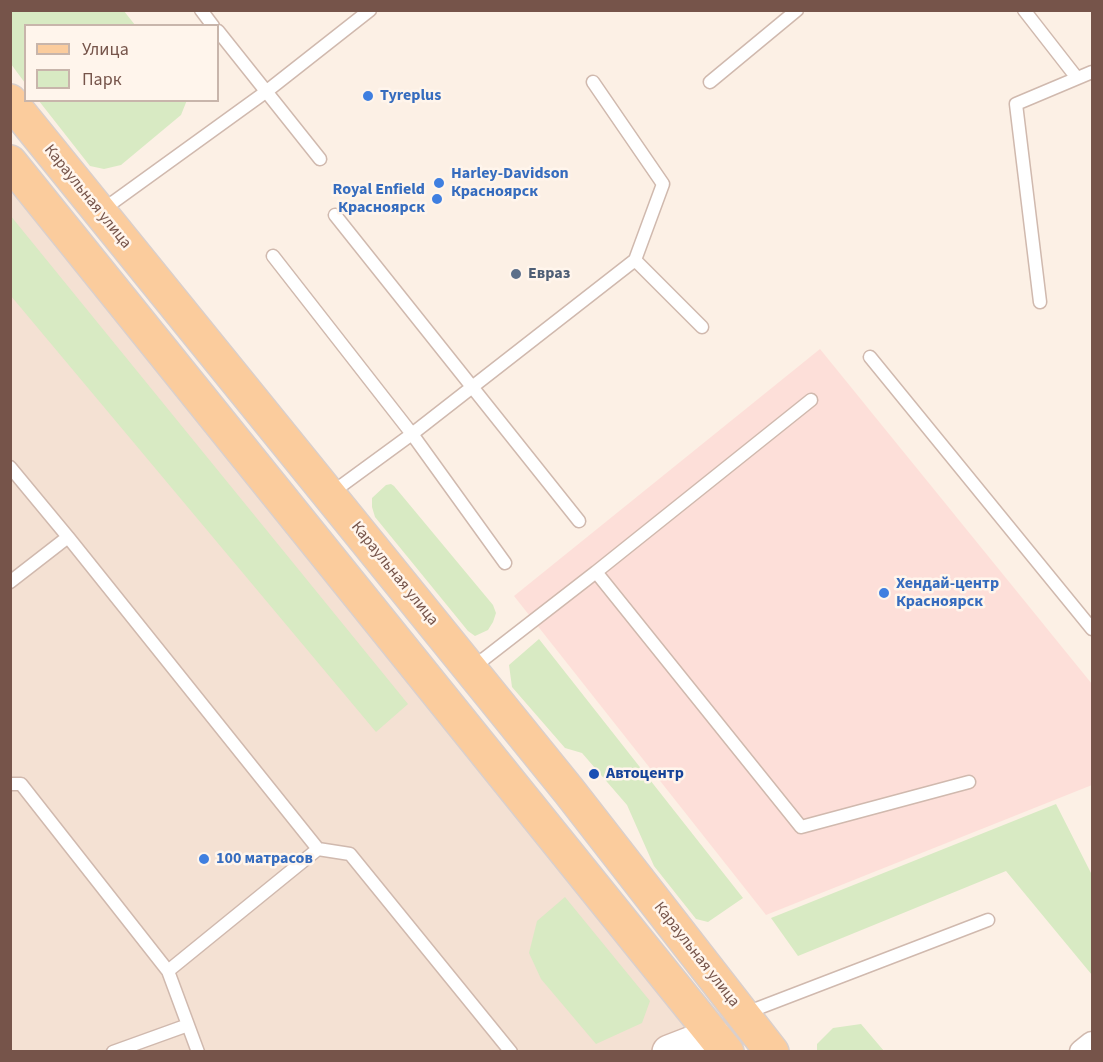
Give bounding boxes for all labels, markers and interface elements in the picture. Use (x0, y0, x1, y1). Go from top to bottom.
legend (24, 24, 219, 102)
text: Улица (82, 37, 129, 62)
text: Парк (82, 67, 122, 92)
place label: Tyreplus (380, 86, 441, 106)
marker: Tyreplus (361, 89, 375, 103)
street label: Караульная улица (39, 141, 135, 253)
place label: Harley-Davidson Красноярск (451, 164, 569, 202)
marker: Harley-Davidson Красноярск (432, 176, 446, 190)
place label: Royal Enfield Красноярск (333, 180, 425, 218)
marker: Royal Enfield Красноярск (430, 192, 444, 206)
place label: Евраз (528, 264, 570, 284)
marker: Евраз (509, 267, 523, 281)
street label: Караульная улица (346, 518, 442, 630)
place label: Хендай-центр Красноярск (896, 574, 999, 612)
marker: Хендай-центр Красноярск (877, 586, 891, 600)
place label: Автоцентр (606, 764, 684, 784)
marker: Автоцентр (587, 767, 601, 781)
place label: 100 матрасов (216, 849, 313, 869)
marker: 100 матрасов (197, 852, 211, 866)
street label: Караульная улица (649, 899, 743, 1011)

